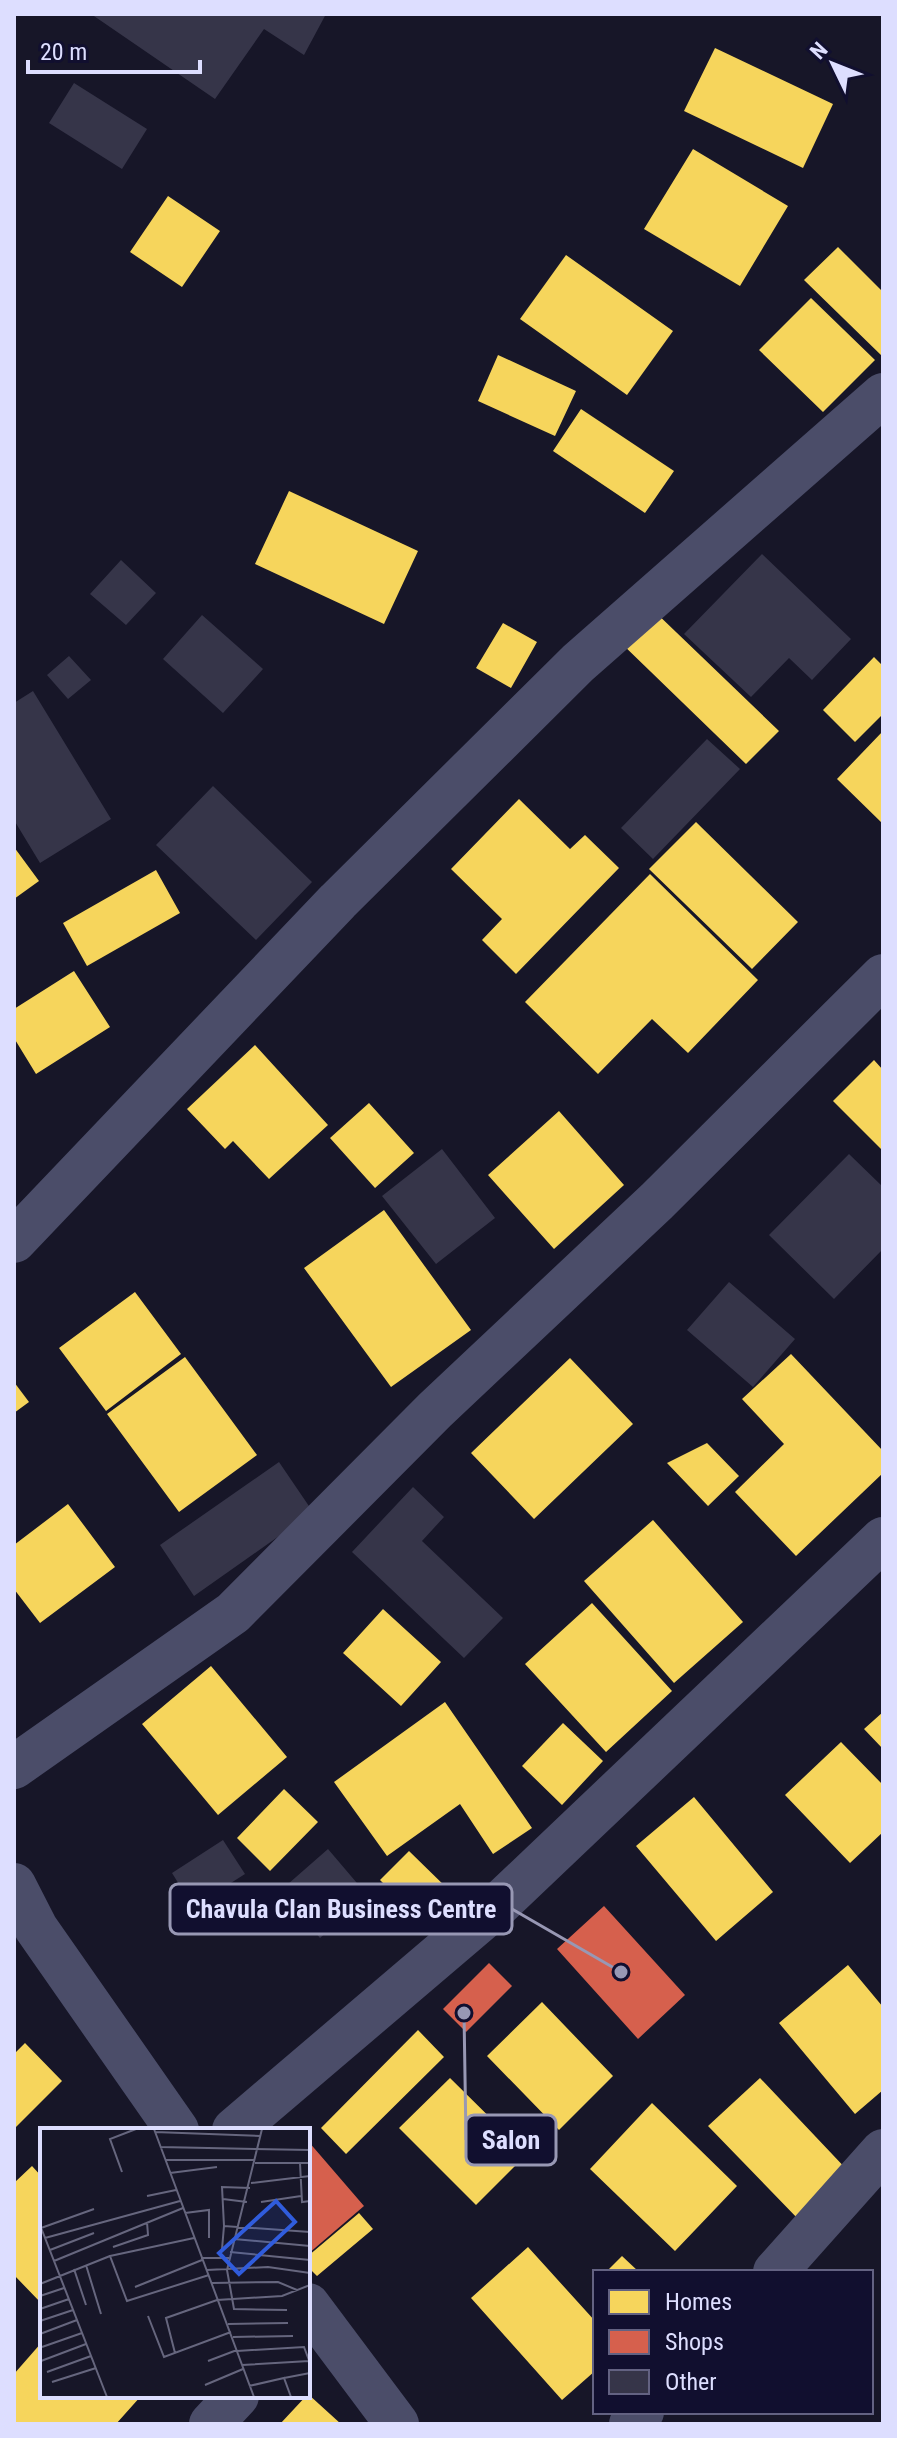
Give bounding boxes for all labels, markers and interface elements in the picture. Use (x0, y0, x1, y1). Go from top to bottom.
scale bar (28, 24, 200, 74)
north arrow (793, 24, 873, 104)
text: N (805, 37, 832, 64)
text: 20 m (40, 38, 87, 66)
callout: Chavula Clan Business Centre (170, 1884, 512, 1934)
text: Chavula Clan Business Centre (186, 1894, 496, 1924)
callout: Salon (466, 2115, 556, 2165)
text: Salon (482, 2125, 540, 2155)
inset map (40, 2128, 310, 2398)
legend (593, 2270, 873, 2414)
text: Homes (665, 2288, 732, 2316)
text: Shops (665, 2328, 724, 2356)
text: Other (665, 2368, 717, 2396)

